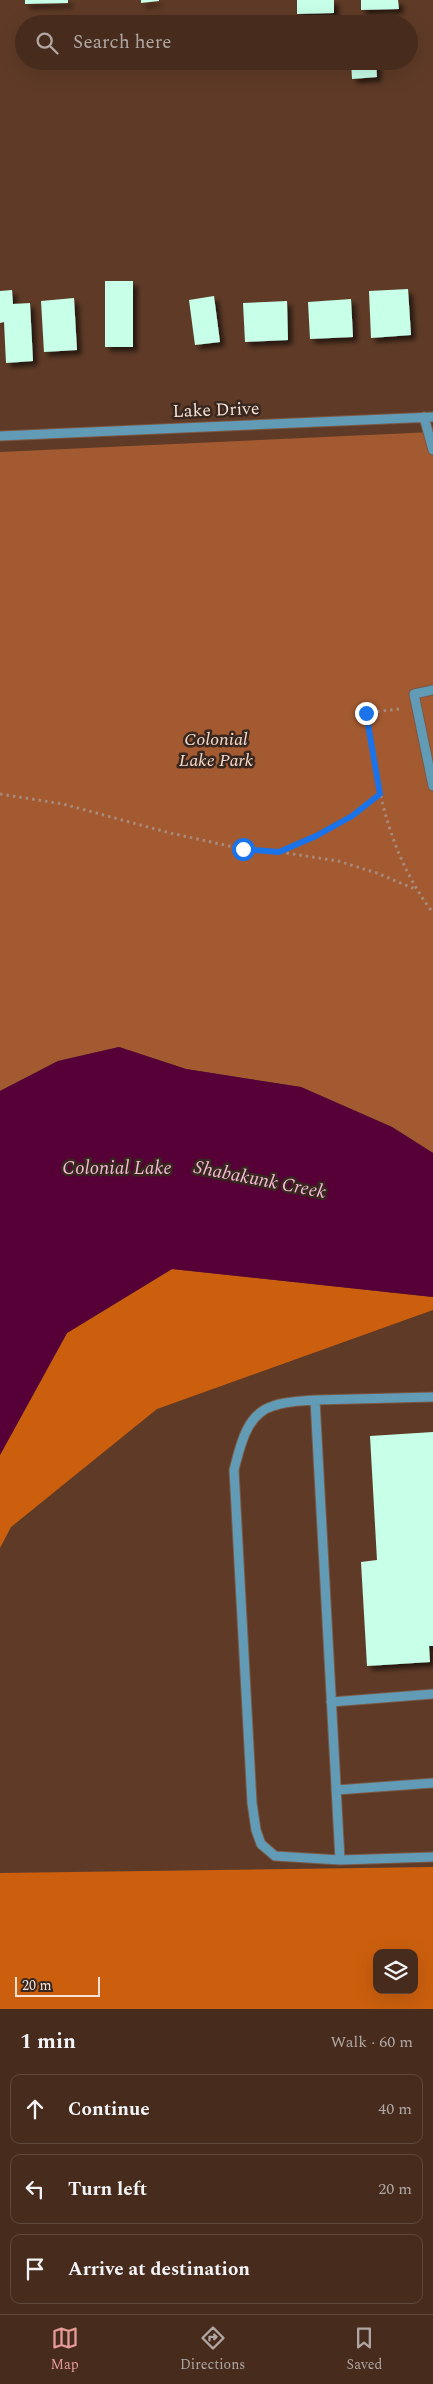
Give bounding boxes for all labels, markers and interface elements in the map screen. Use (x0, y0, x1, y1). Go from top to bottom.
search box (15, 15, 418, 70)
text: Search here (73, 28, 172, 57)
icon: search (33, 29, 61, 57)
street label: Lake Drive (172, 395, 260, 425)
route end (355, 702, 378, 725)
park label: Colonial Lake Park (179, 726, 254, 774)
route start (232, 838, 255, 861)
water label: Shabakunk Creek (191, 1153, 329, 1207)
water label: Colonial Lake (62, 1154, 172, 1183)
map controls (373, 1949, 418, 1994)
button: layers (373, 1949, 418, 1994)
scale bar (15, 1974, 100, 1997)
text: 20 m (22, 1975, 52, 1996)
text: 1 min (20, 2026, 76, 2058)
text: Walk · 60 m (330, 2030, 413, 2054)
icon: ahead (21, 2095, 49, 2123)
text: Continue (68, 2095, 150, 2124)
text: 40 m (378, 2097, 412, 2121)
icon: left (21, 2175, 49, 2203)
text: Turn left (68, 2175, 147, 2204)
text: 20 m (378, 2177, 412, 2201)
icon: arrive (21, 2255, 49, 2283)
text: Arrive at destination (68, 2255, 250, 2284)
tab: Map (51, 2324, 79, 2375)
tab: Directions (180, 2324, 245, 2375)
tab: Saved (347, 2324, 382, 2375)

